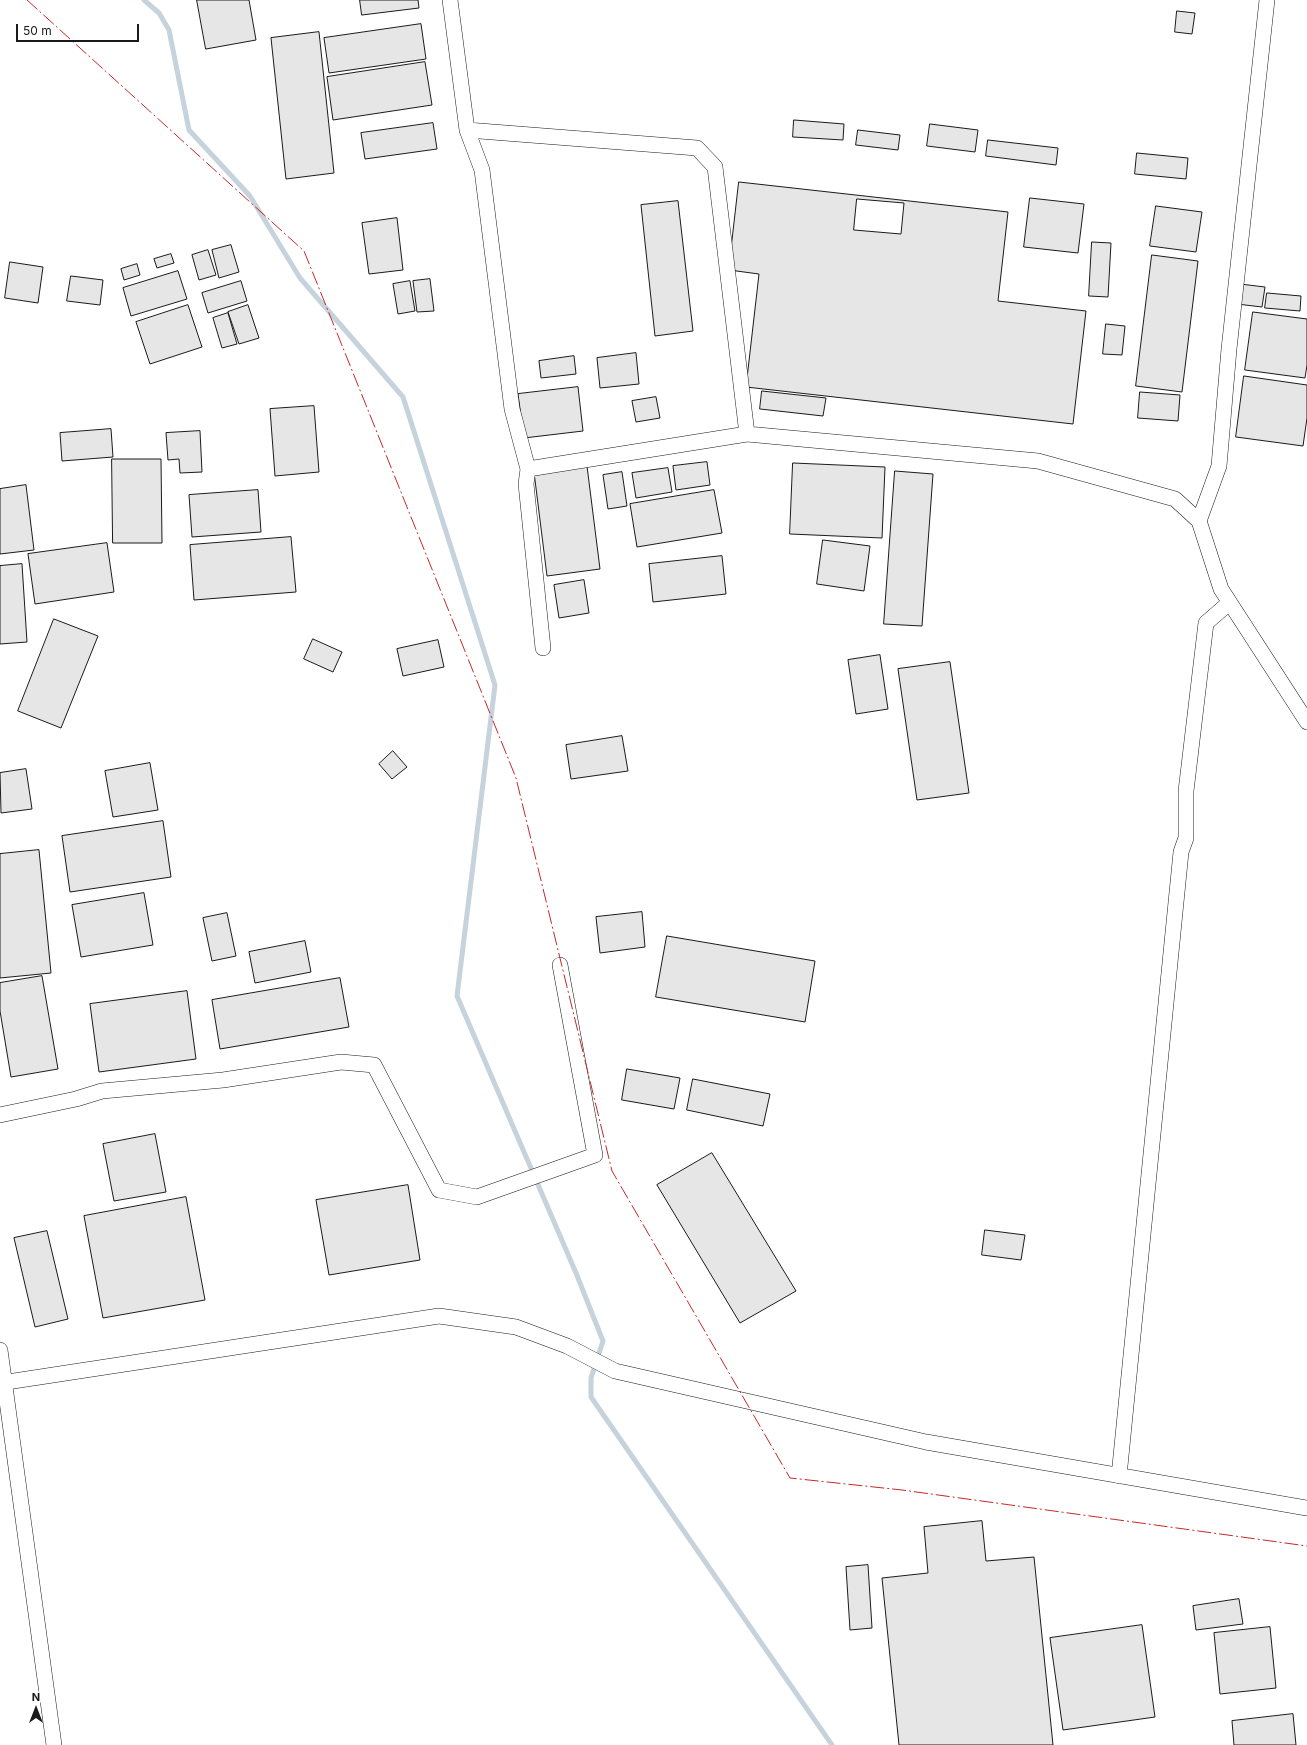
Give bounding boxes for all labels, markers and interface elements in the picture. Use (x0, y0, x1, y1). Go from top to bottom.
scale bar (18, 16, 141, 42)
text: 50 m (23, 23, 52, 38)
north arrow (16, 1689, 56, 1729)
text: N (32, 1690, 40, 1704)

